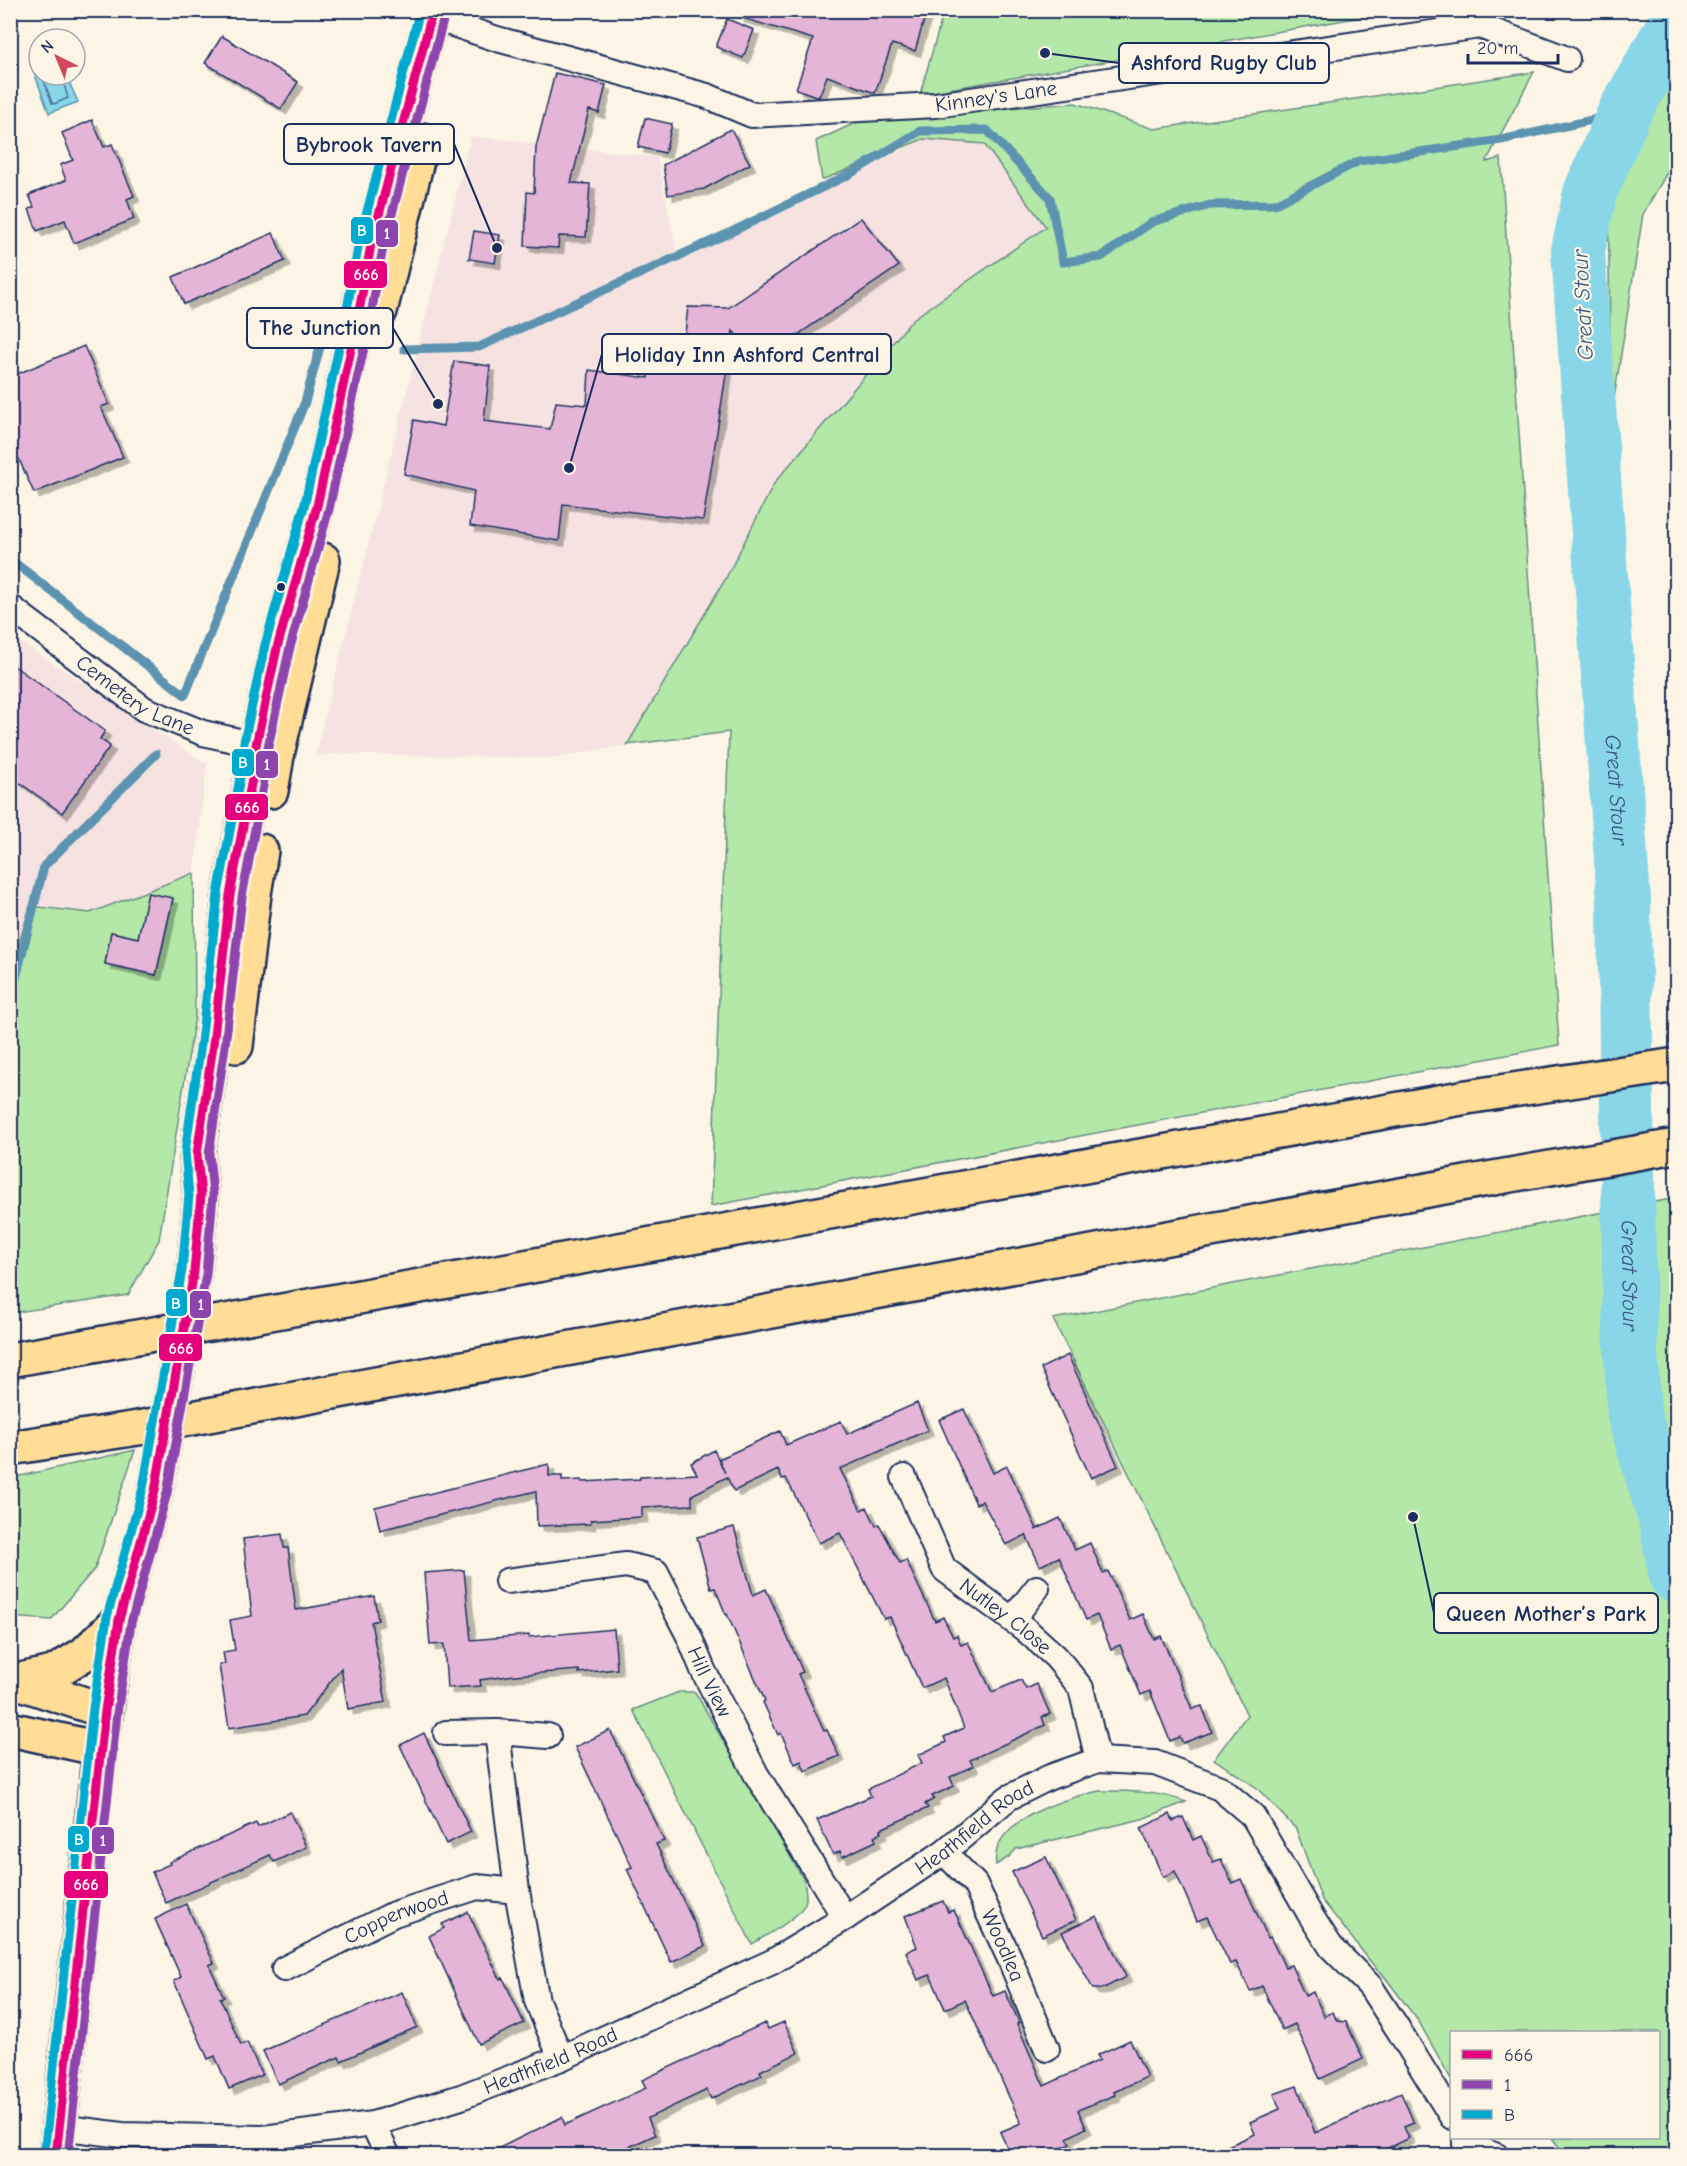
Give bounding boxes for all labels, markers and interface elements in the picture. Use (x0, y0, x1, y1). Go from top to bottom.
north arrow (27, 27, 87, 87)
scale bar (1468, 27, 1558, 65)
text: N (37, 37, 57, 57)
text: 20 m (1477, 38, 1518, 59)
callout: Ashford Rugby Club (1119, 43, 1329, 83)
text: Ashford Rugby Club (1131, 50, 1317, 76)
street label: Kinney's Lane (934, 76, 1059, 117)
callout: Bybrook Tavern (284, 124, 454, 164)
text: Bybrook Tavern (296, 132, 442, 158)
line badge: B (350, 216, 374, 245)
line badge: 1 (375, 219, 399, 248)
text: B (357, 222, 367, 240)
text: 1 (384, 225, 390, 243)
water label: Great Stour (1567, 248, 1599, 361)
line badge: 666 (343, 260, 388, 289)
text: 666 (353, 266, 379, 284)
callout: The Junction (247, 308, 393, 348)
text: The Junction (259, 315, 381, 341)
callout: Holiday Inn Ashford Central (602, 334, 891, 374)
text: Holiday Inn Ashford Central (614, 342, 880, 368)
unlabelled marker (275, 581, 287, 593)
street label: Cemetery Lane (71, 650, 198, 740)
water label: Great Stour (1599, 734, 1633, 847)
line badge: B (231, 748, 255, 777)
line badge: 1 (255, 750, 279, 779)
text: B (238, 754, 248, 772)
text: 1 (264, 756, 270, 774)
line badge: 666 (224, 793, 269, 821)
text: 666 (234, 799, 260, 817)
water label: Great Stour (1615, 1220, 1643, 1332)
line badge: B (165, 1288, 188, 1317)
line badge: 1 (189, 1290, 212, 1319)
text: B (171, 1295, 181, 1313)
text: 1 (198, 1296, 204, 1314)
line badge: 666 (158, 1333, 203, 1362)
text: 666 (168, 1340, 194, 1358)
street label: Nutley Close (955, 1573, 1057, 1659)
callout: Queen Mother’s Park (1434, 1593, 1658, 1633)
text: Queen Mother’s Park (1446, 1601, 1646, 1627)
street label: Hill View (683, 1643, 737, 1721)
street label: Heathfield Road (910, 1775, 1038, 1880)
line badge: B (67, 1825, 90, 1853)
line badge: 1 (91, 1826, 115, 1855)
text: B (74, 1831, 84, 1849)
text: 1 (100, 1832, 106, 1850)
line badge: 666 (63, 1870, 109, 1899)
text: 666 (73, 1876, 99, 1894)
street label: Copperwood (340, 1885, 451, 1949)
street label: Woodlea (976, 1905, 1030, 1985)
street label: Heathfield Road (480, 2022, 621, 2099)
legend (1450, 2031, 1660, 2139)
text: 666 (1504, 2045, 1533, 2066)
text: 1 (1504, 2075, 1511, 2096)
text: B (1504, 2105, 1515, 2126)

